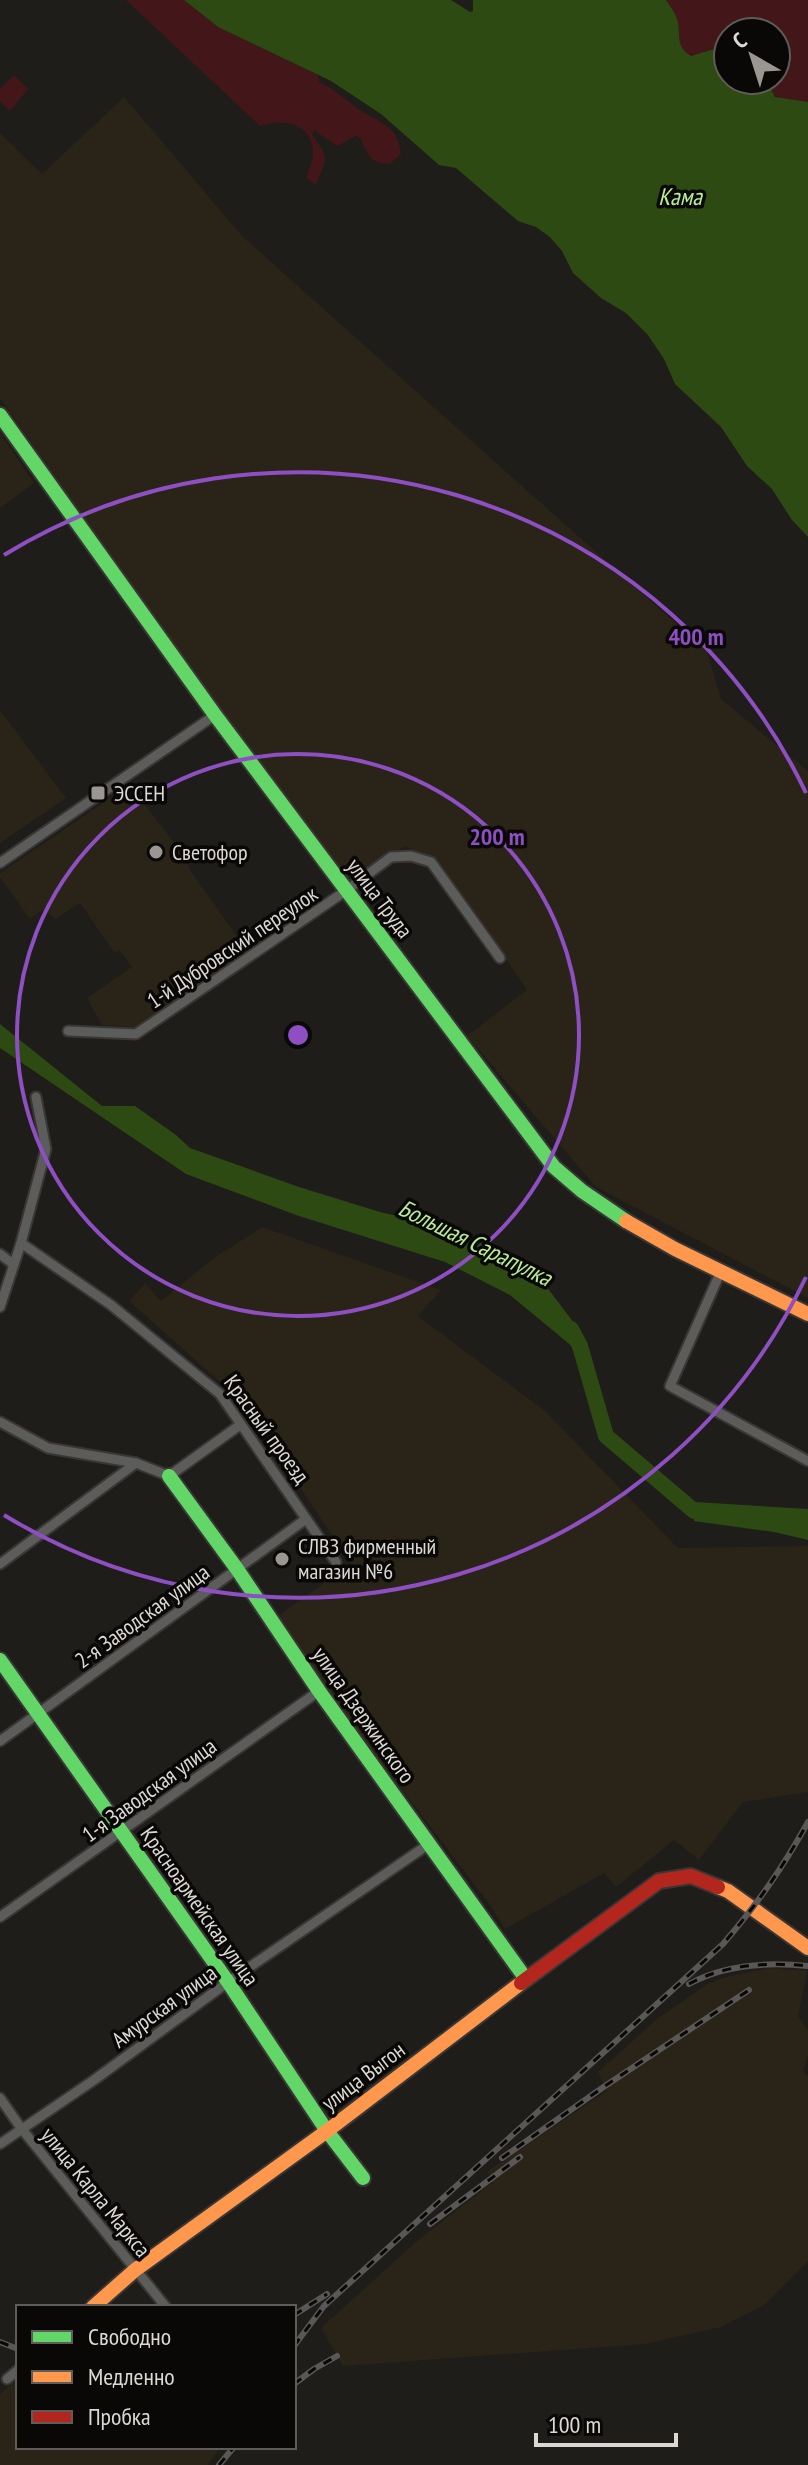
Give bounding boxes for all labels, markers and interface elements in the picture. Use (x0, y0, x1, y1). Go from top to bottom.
north arrow (712, 16, 792, 96)
text: С (727, 26, 752, 55)
water label: Кама (658, 181, 703, 212)
text: 400 m (668, 621, 724, 652)
place label: ЭССЕН (114, 779, 165, 807)
marker: ЭССЕН (89, 784, 107, 802)
text: 200 m (469, 821, 525, 852)
place label: Светофор (172, 838, 247, 866)
marker: Светофор (147, 843, 165, 861)
street label: улица Труда (341, 852, 419, 944)
street label: 1-й Дубровский переулок (141, 879, 323, 1014)
centre of rings (284, 1021, 312, 1049)
water label: Большая Сарапулка (394, 1192, 558, 1294)
street label: Красный проезд (218, 1369, 316, 1489)
place label: СЛВЗ фирменный магазин №6 (298, 1532, 436, 1585)
marker: СЛВЗ фирменный магазин №6 (273, 1550, 291, 1568)
street label: 2-я Заводская улица (69, 1558, 215, 1674)
street label: улица Дзержинского (307, 1641, 421, 1789)
street label: 1-я Заводская улица (76, 1732, 222, 1848)
street label: Красноармейская улица (135, 1821, 265, 1991)
street label: Амурская улица (106, 1959, 222, 2053)
street label: улица Выгон (316, 2036, 410, 2116)
street label: улица Карла Маркса (35, 2121, 157, 2263)
legend (16, 2305, 296, 2449)
text: Свободно (88, 2321, 171, 2352)
text: Медленно (88, 2361, 175, 2392)
scale bar (536, 2397, 676, 2447)
text: Пробка (88, 2401, 151, 2432)
text: 100 m (548, 2409, 601, 2440)

